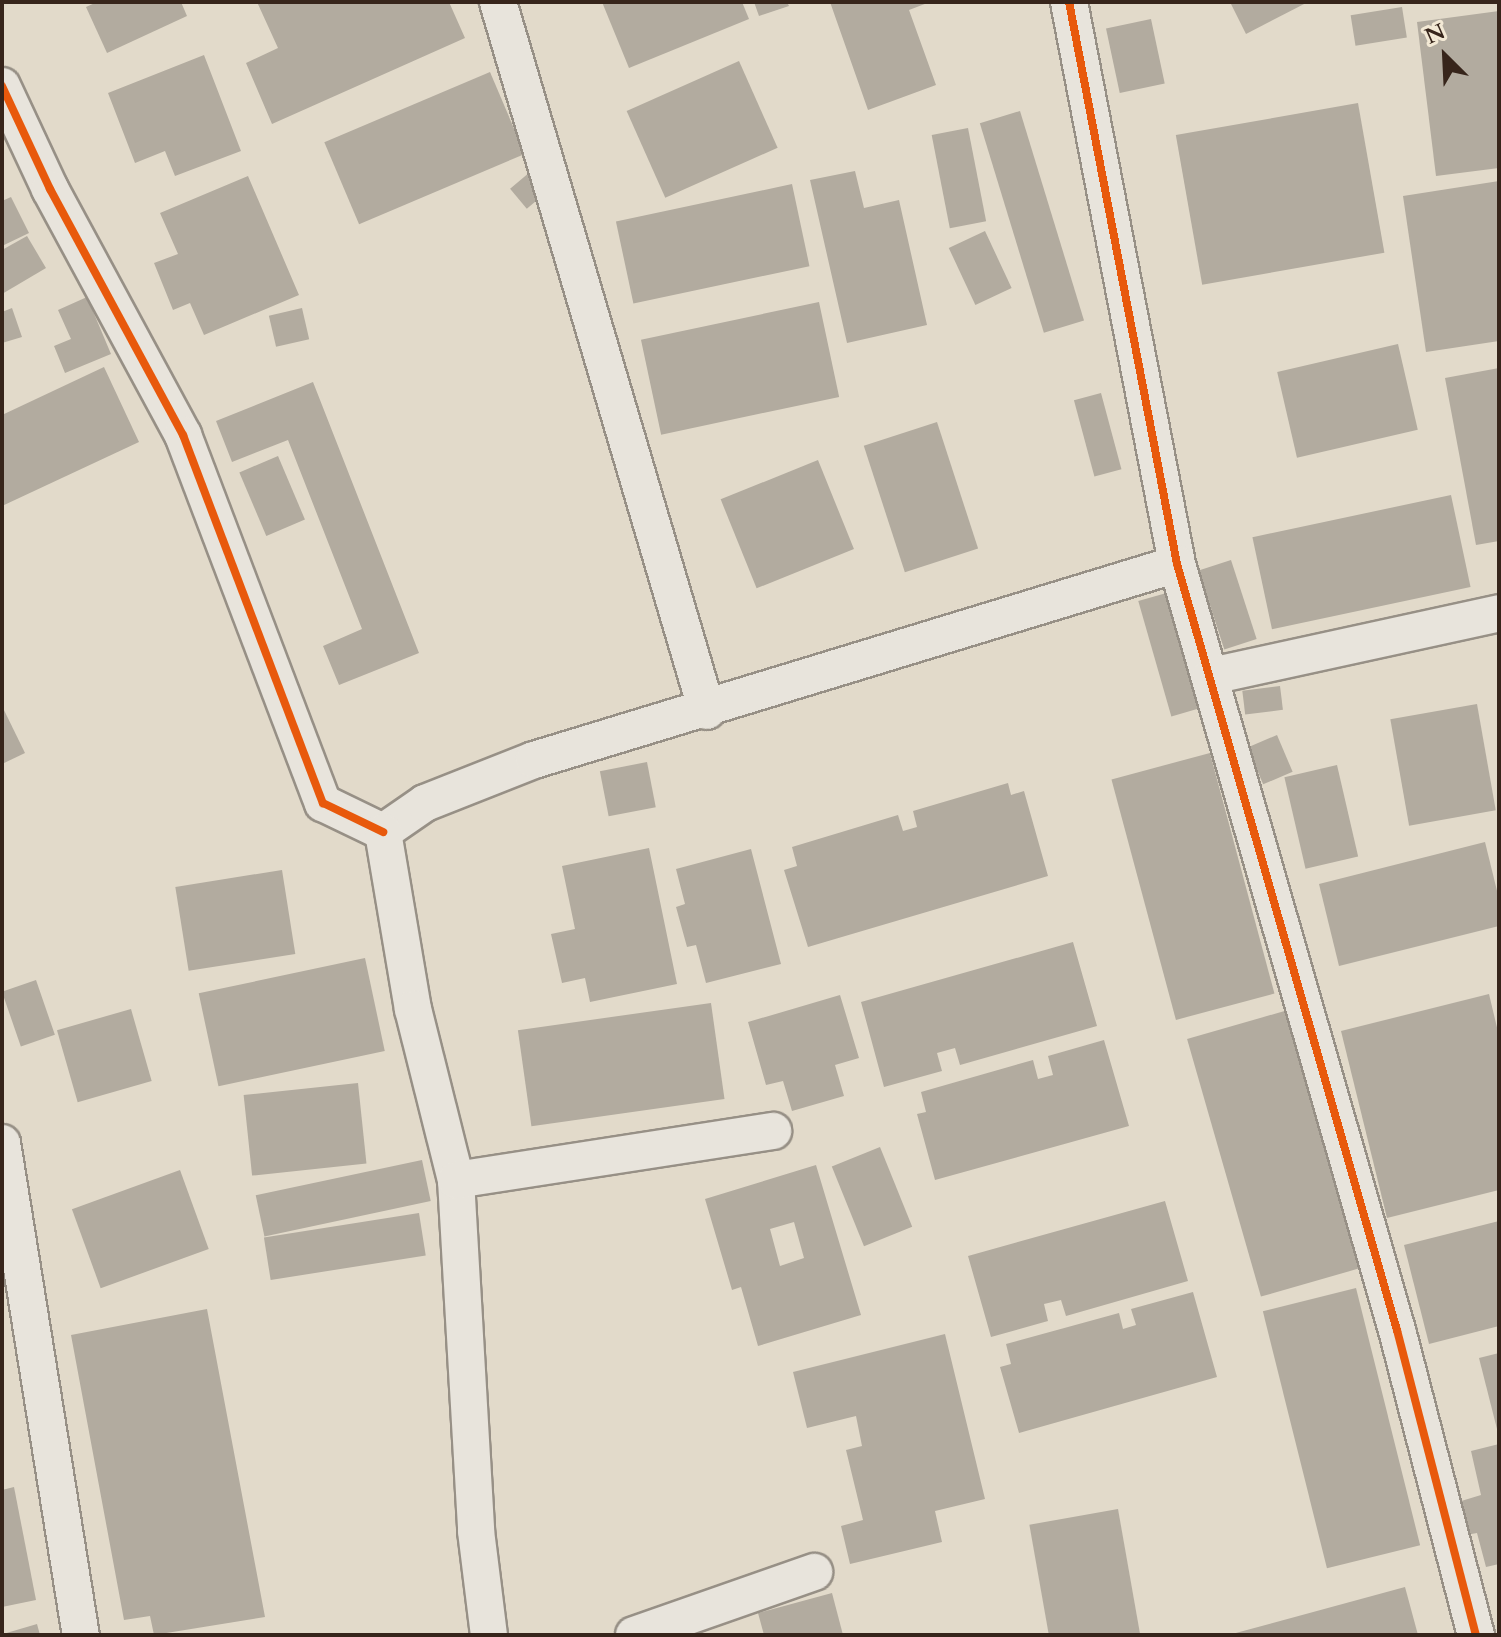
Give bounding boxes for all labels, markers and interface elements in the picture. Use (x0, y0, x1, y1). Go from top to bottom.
north arrow (1405, 16, 1485, 96)
text: N (1420, 16, 1450, 52)

